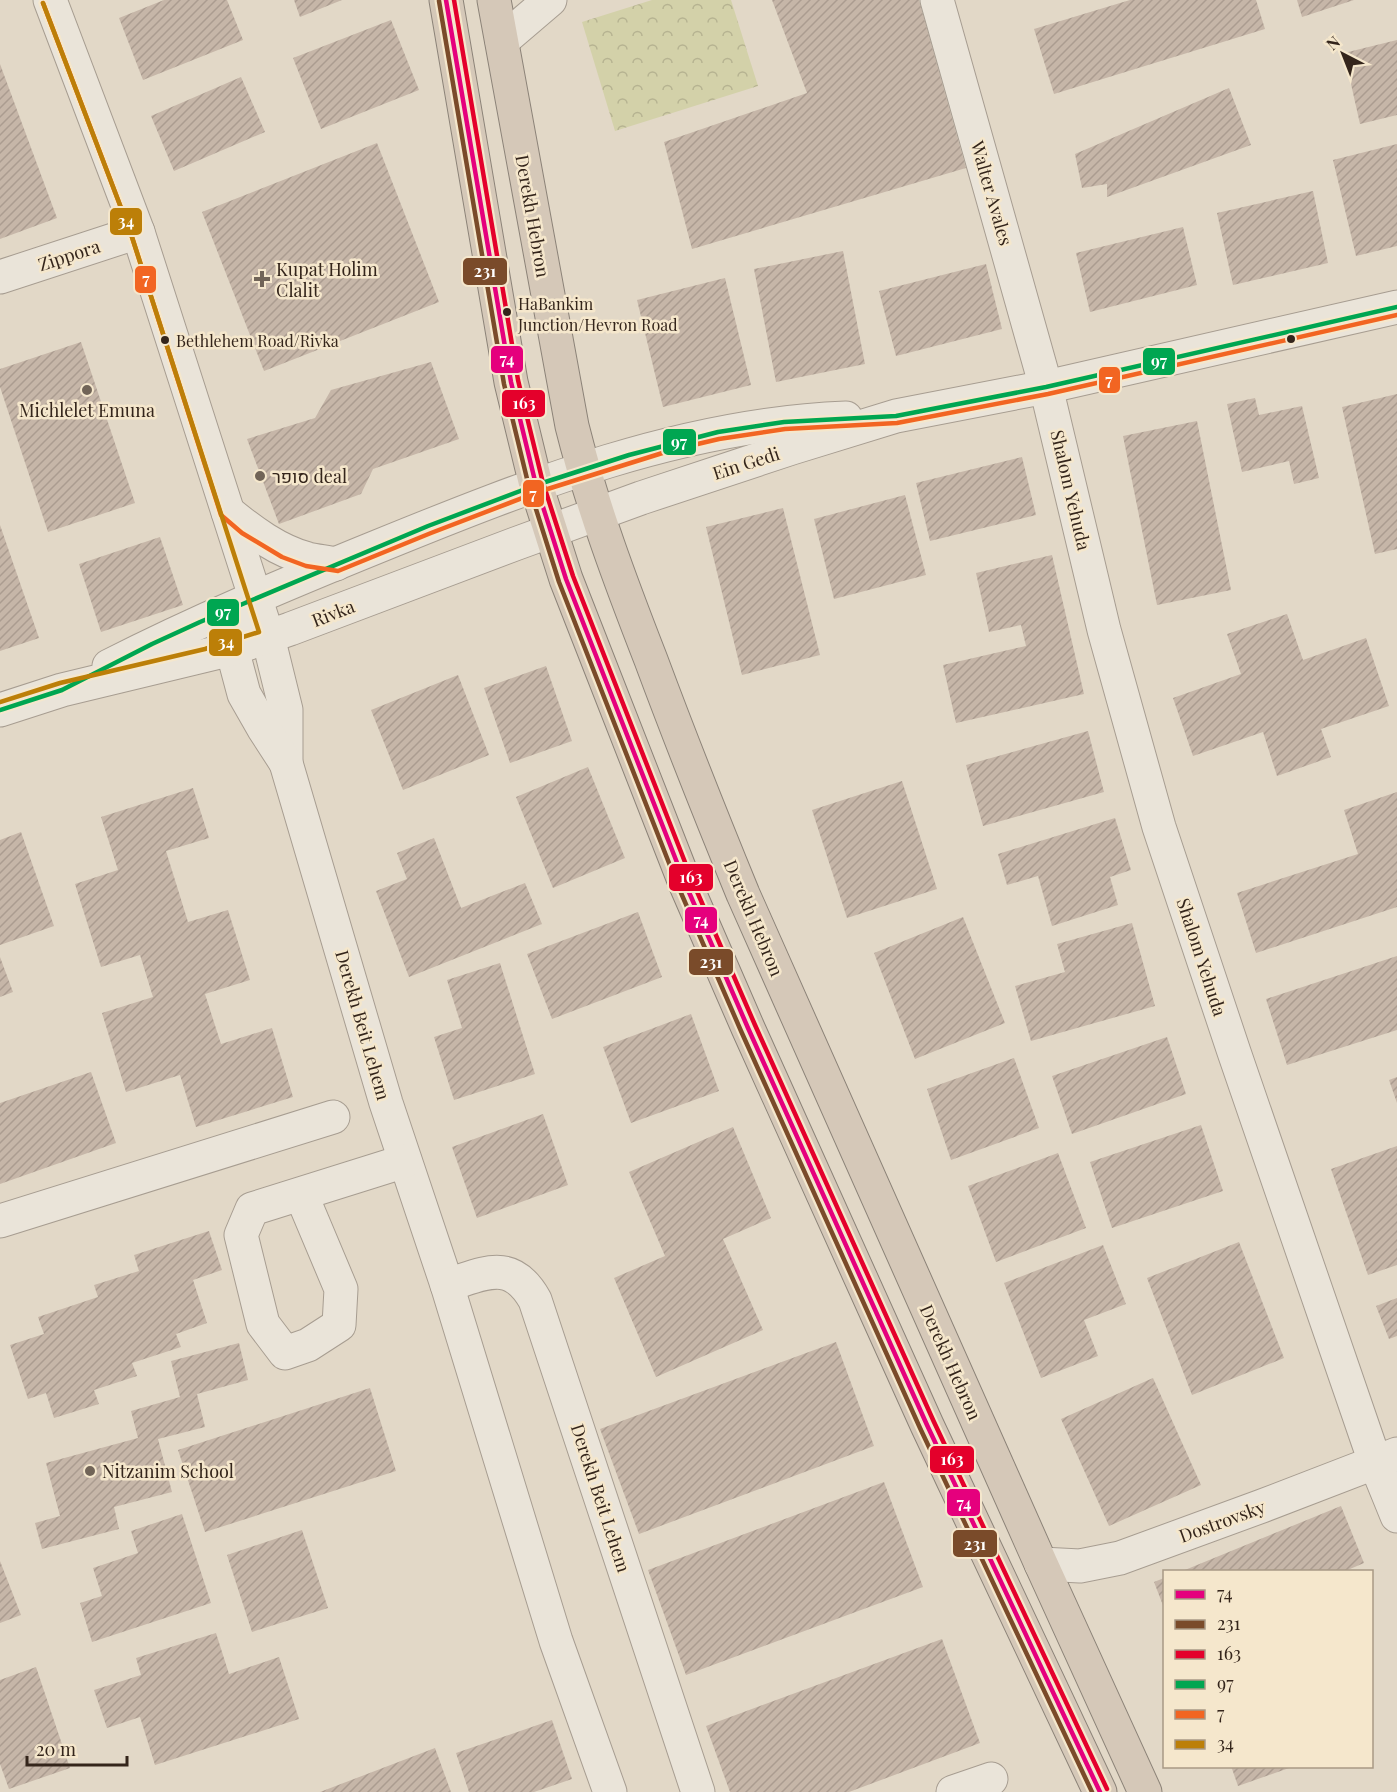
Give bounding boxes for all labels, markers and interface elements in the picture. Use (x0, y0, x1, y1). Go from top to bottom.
north arrow (1313, 24, 1373, 84)
text: N (1321, 31, 1344, 54)
street label: Walter Avales (965, 137, 1018, 248)
street label: Derekh Hebron (510, 153, 556, 279)
line badge: 34 (109, 207, 143, 236)
text: 34 (118, 210, 134, 231)
street label: Zippora (35, 234, 103, 276)
place label: Kupat Holim Clalit (276, 257, 378, 302)
line badge: 231 (462, 257, 508, 286)
text: 231 (474, 260, 496, 281)
line badge: 7 (134, 265, 157, 294)
text: 7 (142, 268, 150, 289)
marker: Kupat Holim Clalit (253, 270, 271, 288)
place label: HaBankim Junction/Hevron Road (517, 293, 677, 335)
marker: HaBankim Junction/Hevron Road (501, 306, 513, 318)
place label: Bethlehem Road/Rivka (176, 330, 339, 351)
unlabelled marker (1285, 333, 1297, 345)
marker: Bethlehem Road/Rivka (159, 334, 171, 346)
line badge: 74 (490, 345, 524, 374)
line badge: 97 (1142, 347, 1176, 376)
text: 74 (500, 348, 514, 369)
text: 97 (1151, 350, 1168, 371)
line badge: 7 (1098, 366, 1121, 394)
text: 7 (1105, 369, 1113, 390)
marker: Michlelet Emuna (80, 383, 94, 397)
line badge: 163 (501, 389, 546, 418)
text: 163 (513, 392, 536, 413)
place label: Michlelet Emuna (19, 398, 155, 422)
street label: Shalom Yehuda (1045, 427, 1097, 553)
line badge: 97 (662, 428, 697, 456)
text: 97 (671, 431, 688, 452)
street label: Ein Gedi (709, 441, 783, 485)
place label: סופר deal (272, 464, 347, 488)
marker: סופר deal (253, 469, 267, 483)
line badge: 7 (522, 479, 545, 508)
text: 7 (529, 483, 537, 504)
street label: Rivka (308, 594, 358, 632)
line badge: 97 (206, 598, 240, 627)
text: 97 (215, 601, 232, 622)
line badge: 34 (208, 628, 243, 657)
text: 34 (218, 631, 234, 652)
street label: Derekh Hebron (719, 856, 789, 980)
line badge: 163 (668, 863, 714, 892)
text: 163 (680, 866, 703, 887)
street label: Shalom Yehuda (1172, 895, 1232, 1019)
line badge: 74 (684, 906, 718, 934)
text: 74 (694, 909, 708, 930)
street label: Derekh Beit Lehem (330, 947, 396, 1103)
line badge: 231 (688, 948, 734, 976)
text: 231 (700, 951, 722, 972)
street label: Derekh Hebron (915, 1300, 987, 1424)
street label: Derekh Beit Lehem (566, 1421, 636, 1575)
line badge: 163 (929, 1445, 975, 1474)
text: 163 (941, 1448, 964, 1469)
place label: Nitzanim School (102, 1459, 234, 1483)
marker: Nitzanim School (83, 1464, 97, 1478)
line badge: 74 (946, 1488, 981, 1517)
text: 74 (957, 1492, 971, 1513)
street label: Dostrovsky (1175, 1494, 1269, 1548)
line badge: 231 (952, 1529, 998, 1558)
text: 231 (964, 1533, 986, 1554)
legend (1163, 1570, 1373, 1768)
text: 74 (1217, 1581, 1233, 1605)
text: 231 (1217, 1611, 1241, 1635)
text: 163 (1217, 1641, 1241, 1665)
text: 97 (1217, 1671, 1234, 1695)
text: 7 (1217, 1701, 1225, 1725)
scale bar (27, 1729, 128, 1767)
text: 34 (1217, 1731, 1234, 1755)
text: 20 m (36, 1737, 76, 1761)

